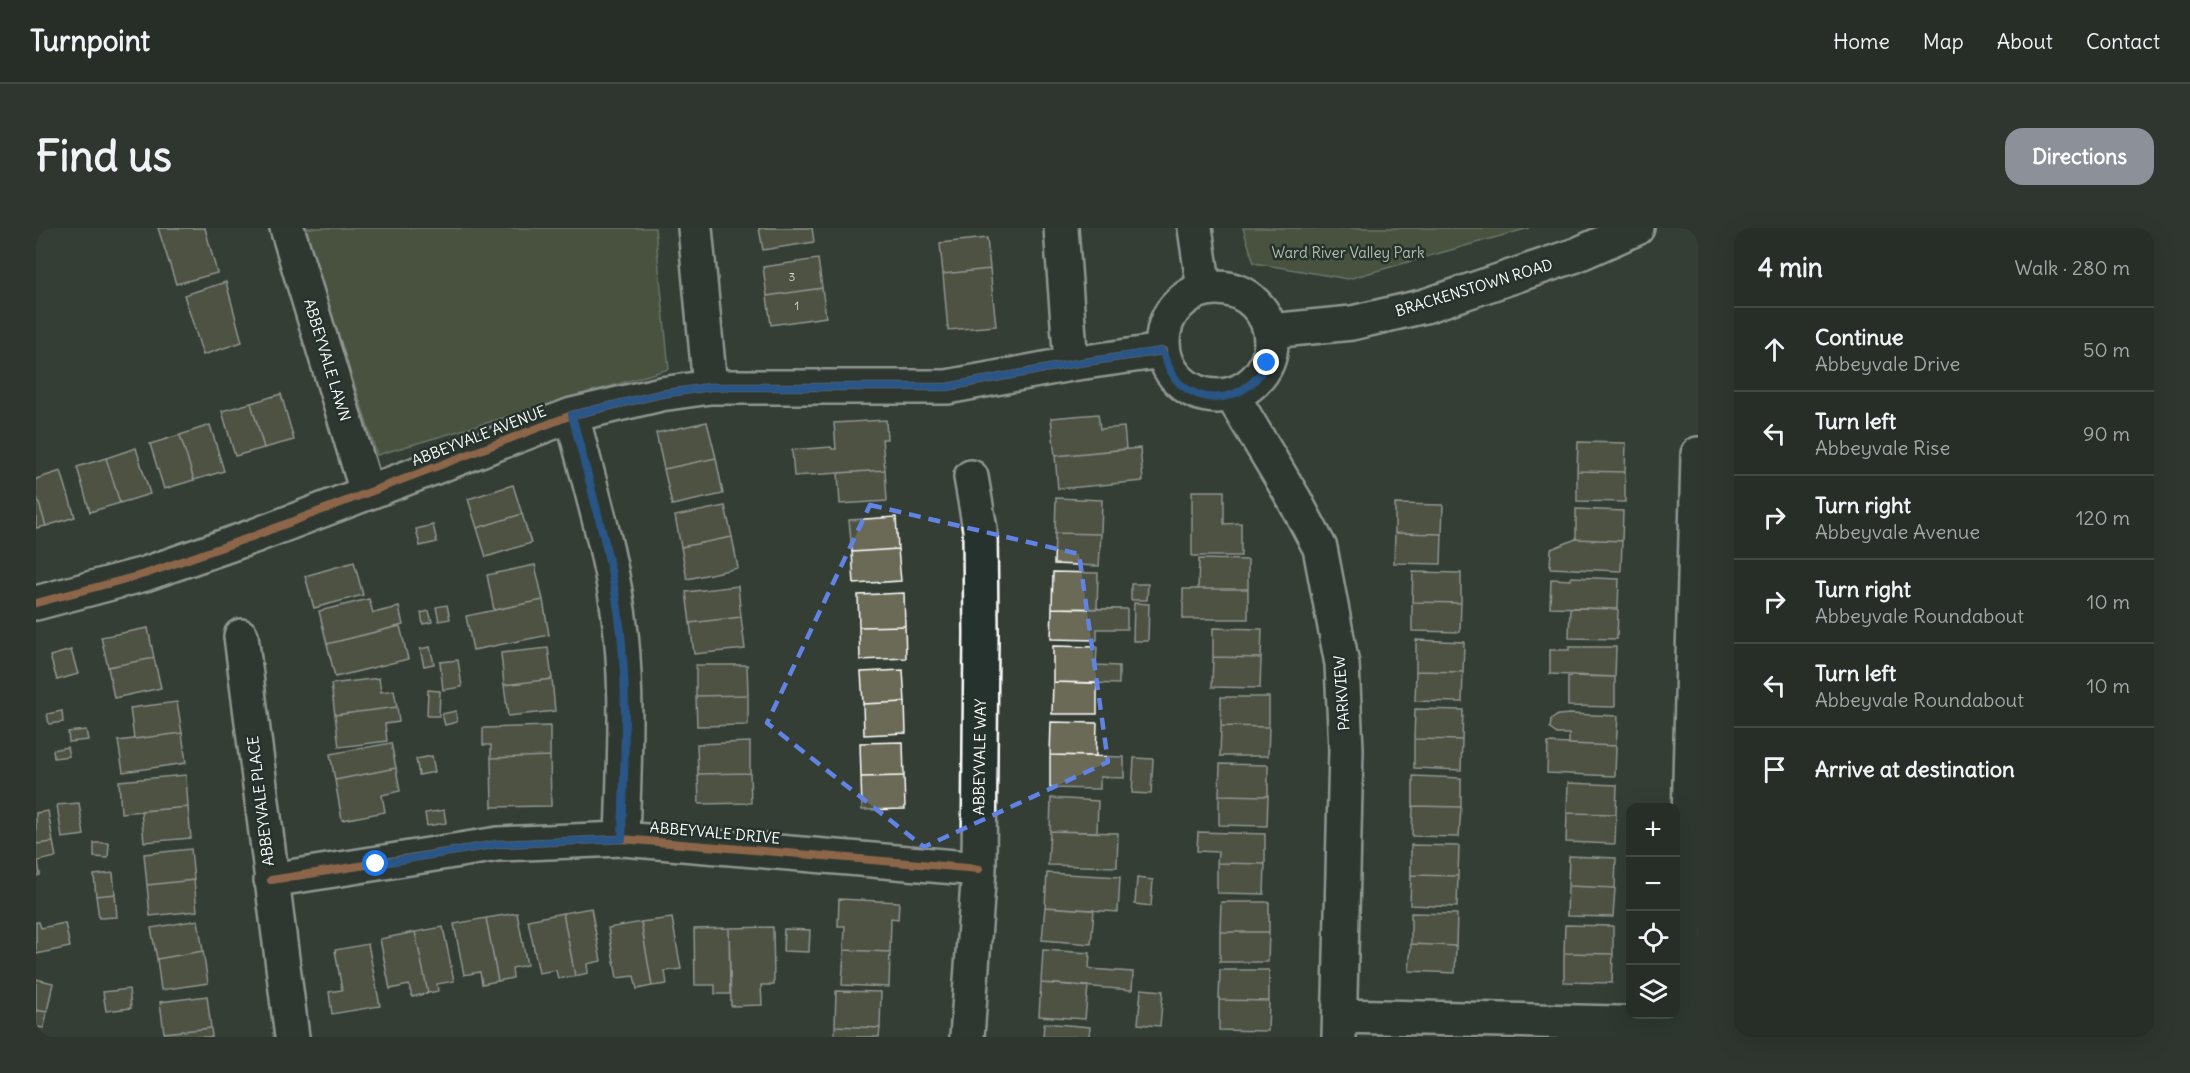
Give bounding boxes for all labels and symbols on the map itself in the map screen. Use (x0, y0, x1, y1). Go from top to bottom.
park label: Ward River Valley Park (1271, 243, 1425, 262)
street label: BRACKENSTOWN ROAD (1393, 255, 1555, 320)
house number: 3 (789, 269, 796, 284)
street label: ABBEYVALE LAWN (300, 296, 355, 423)
house number: 1 (795, 298, 799, 313)
route end (1253, 349, 1279, 375)
street label: ABBEYVALE AVENUE (409, 401, 549, 470)
street label: PARKVIEW (1329, 654, 1354, 731)
street label: ABBEYVALE WAY (969, 698, 990, 815)
street label: ABBEYVALE PLACE (243, 735, 278, 867)
street label: ABBEYVALE DRIVE (649, 817, 781, 848)
route start (362, 850, 388, 876)

